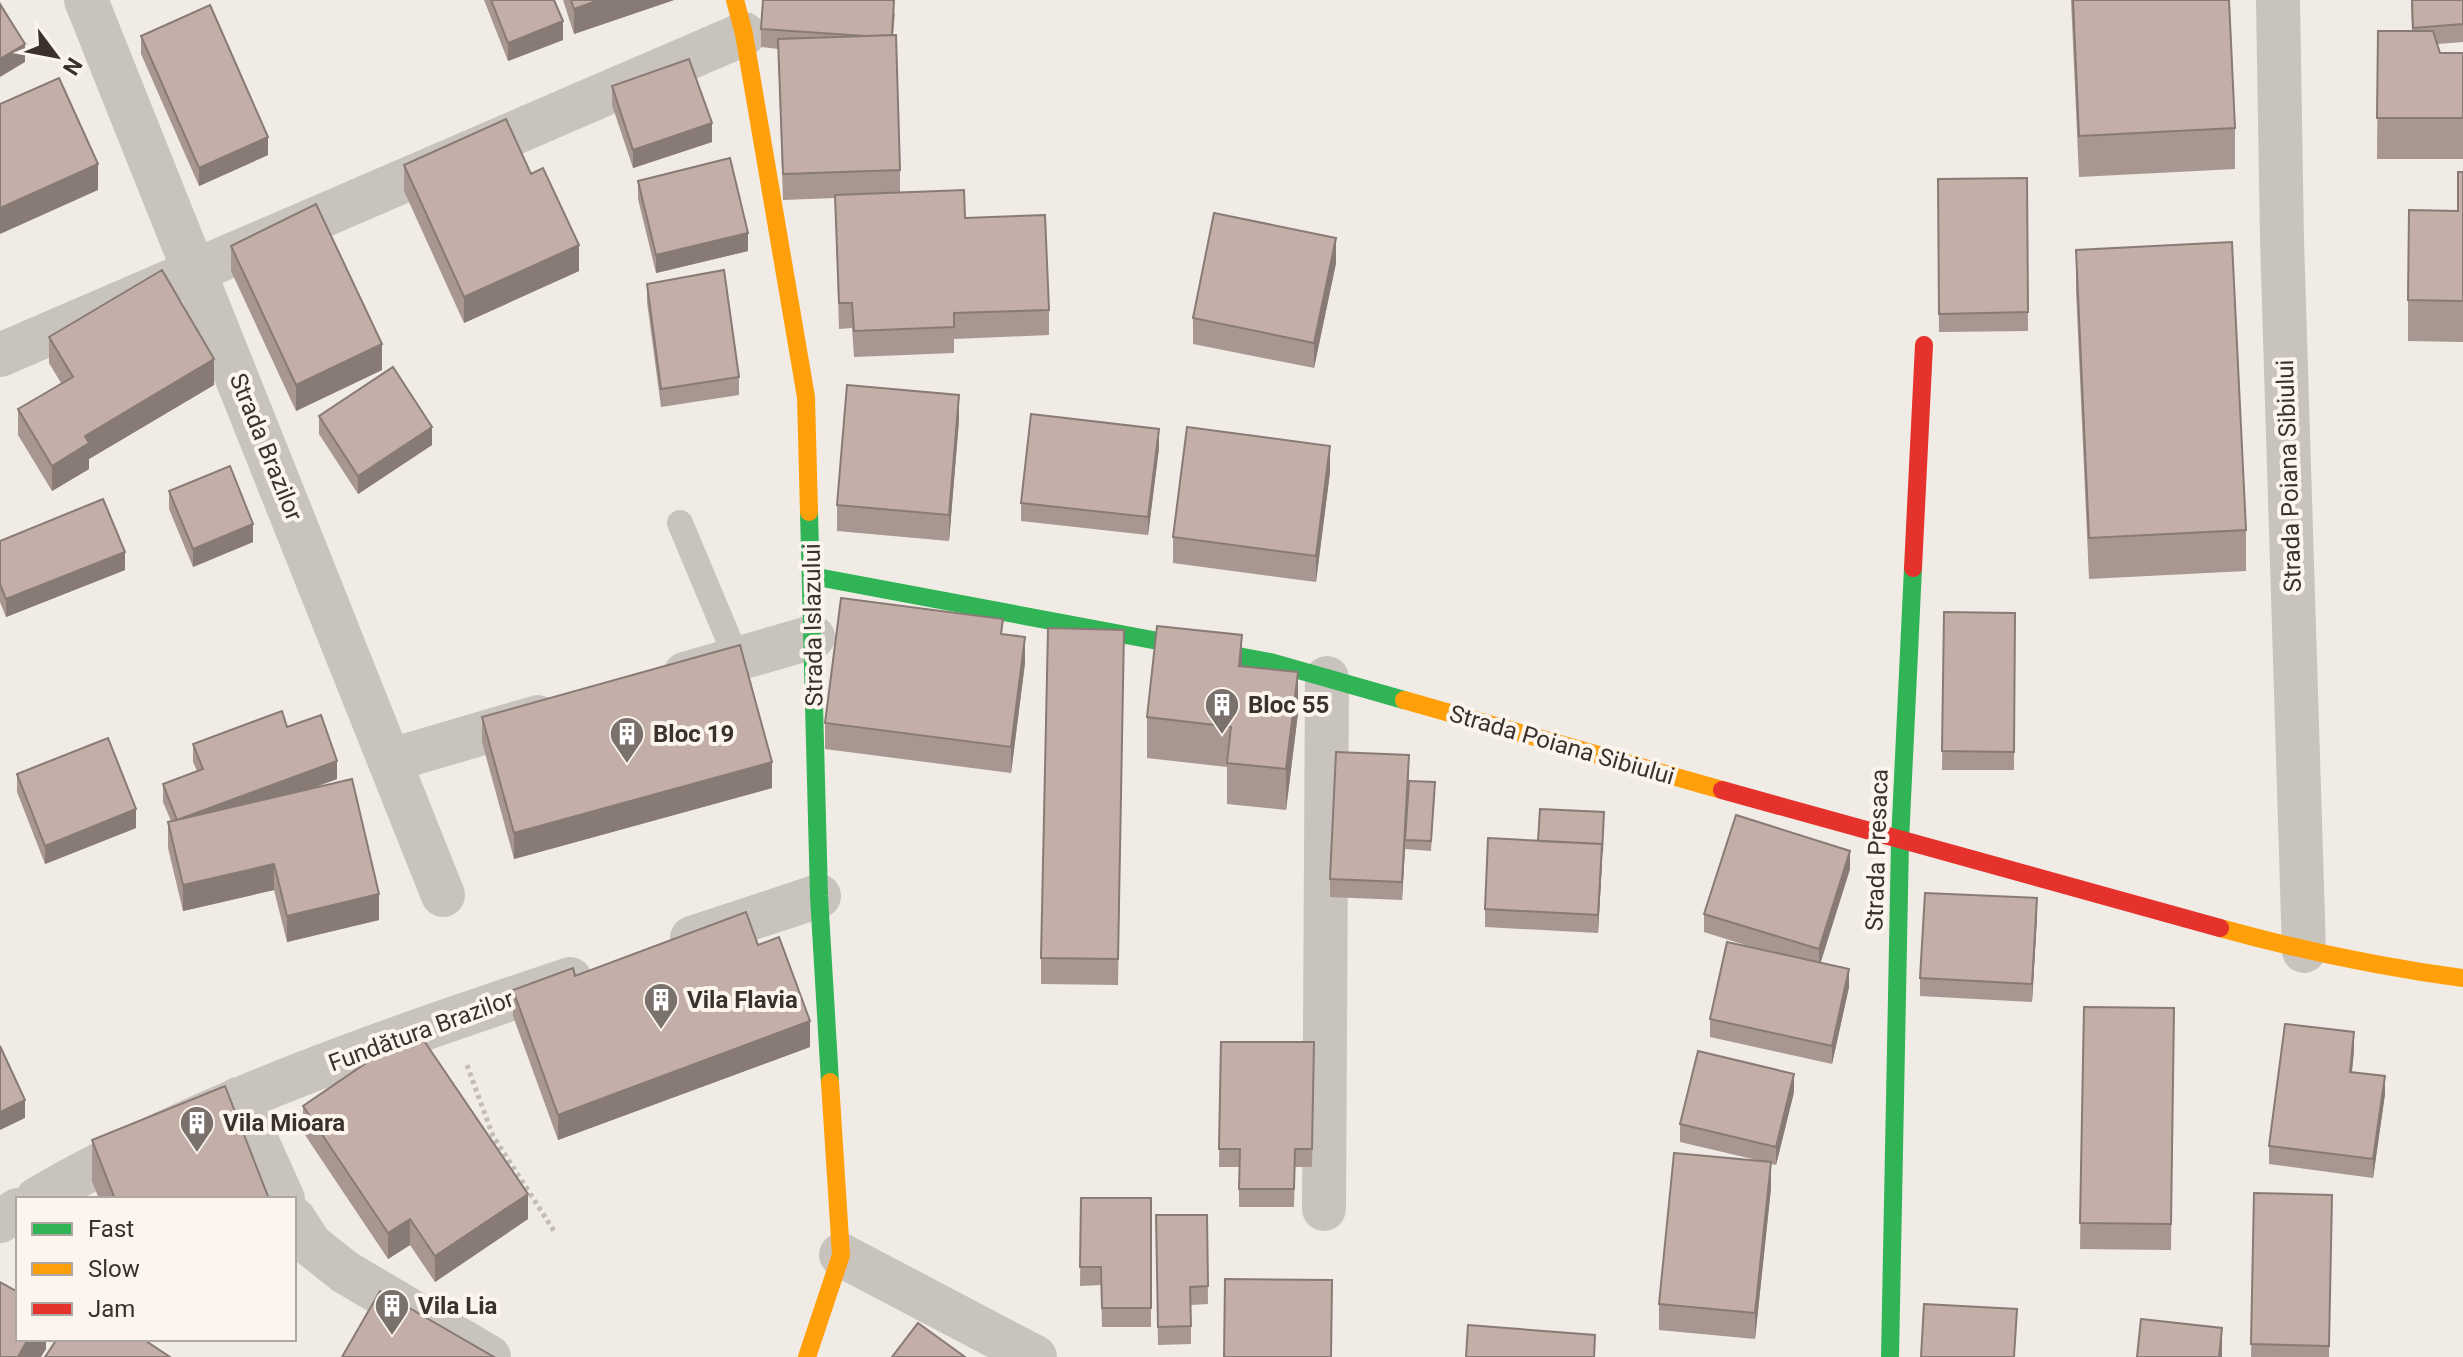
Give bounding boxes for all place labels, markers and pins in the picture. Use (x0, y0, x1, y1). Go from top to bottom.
building icon: Bloc 55 (1203, 686, 1241, 736)
place label: Bloc 55 (1248, 691, 1329, 719)
building icon: Bloc 19 (608, 715, 646, 765)
place label: Bloc 19 (653, 720, 734, 748)
building icon: Vila Flavia (642, 981, 680, 1031)
place label: Vila Flavia (687, 986, 798, 1014)
building icon: Vila Mioara (178, 1104, 216, 1154)
place label: Vila Mioara (223, 1109, 345, 1137)
building icon: Vila Lia (373, 1287, 411, 1337)
place label: Vila Lia (418, 1292, 498, 1320)

